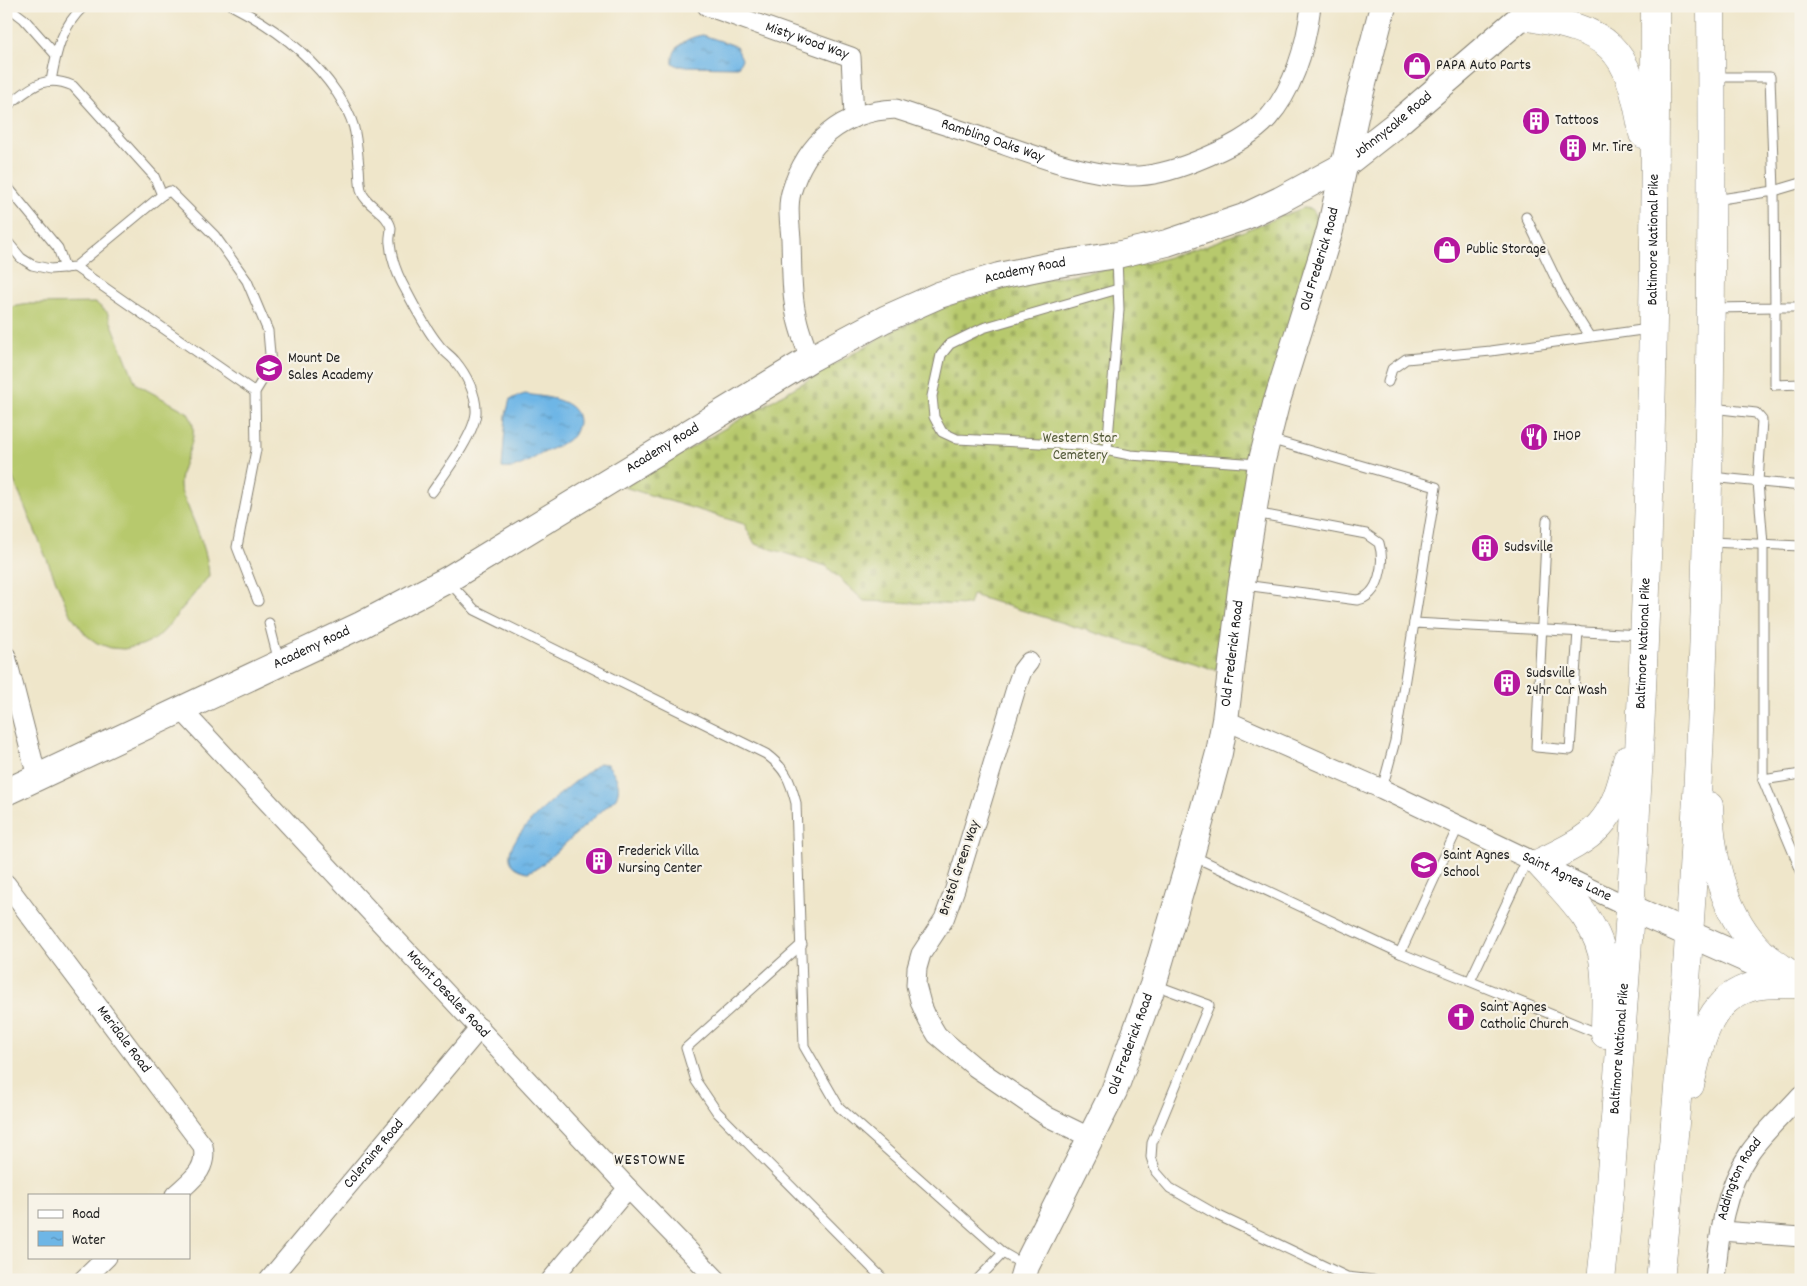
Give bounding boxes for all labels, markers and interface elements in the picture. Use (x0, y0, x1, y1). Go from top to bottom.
street label: Misty Wood Way (762, 16, 853, 67)
shop icon: PAPA Auto Parts (1402, 51, 1432, 81)
place label: PAPA Auto Parts (1436, 55, 1531, 77)
street label: Johnnycake Road (1349, 86, 1438, 165)
building icon: Tattoos (1521, 106, 1551, 136)
place label: Tattoos (1555, 110, 1599, 132)
street label: Rambling Oaks Way (938, 114, 1048, 169)
building icon: Mr. Tire (1558, 133, 1588, 163)
place label: Mr. Tire (1592, 137, 1634, 159)
street label: Baltimore National Pike (1642, 173, 1666, 306)
street label: Old Frederick Road (1294, 205, 1346, 314)
shop icon: Public Storage (1432, 235, 1462, 265)
place label: Public Storage (1466, 239, 1547, 261)
street label: Academy Road (982, 252, 1067, 291)
place label: Mount De Sales Academy (288, 348, 374, 387)
school or university icon: Mount De Sales Academy (254, 353, 284, 383)
street label: Academy Road (622, 418, 704, 480)
restaurant icon: IHOP (1519, 422, 1549, 452)
place label: IHOP (1553, 426, 1581, 448)
park label: Western Star Cemetery (1043, 428, 1118, 467)
building icon: Sudsville (1470, 533, 1500, 563)
place label: Sudsville (1504, 537, 1554, 559)
street label: Baltimore National Pike (1630, 577, 1658, 710)
street label: Old Frederick Road (1216, 599, 1251, 708)
street label: Academy Road (270, 621, 354, 676)
place label: Sudsville 24hr Car Wash (1526, 663, 1607, 702)
building icon: Sudsville 24hr Car Wash (1492, 668, 1522, 698)
street label: Bristol Green Way (933, 817, 987, 919)
place label: Frederick Villa Nursing Center (618, 841, 703, 880)
place label: Saint Agnes School (1443, 845, 1510, 884)
building icon: Frederick Villa Nursing Center (584, 846, 614, 876)
street label: Saint Agnes Lane (1518, 846, 1615, 908)
school or university icon: Saint Agnes School (1409, 850, 1439, 880)
street label: Mount Desales Road (401, 946, 494, 1044)
street label: Baltimore National Pike (1604, 982, 1636, 1115)
street label: Old Frederick Road (1102, 990, 1160, 1099)
place label: Saint Agnes Catholic Church (1480, 997, 1569, 1036)
street label: Meridale Road (90, 1001, 156, 1078)
church icon: Saint Agnes Catholic Church (1446, 1002, 1476, 1032)
street label: Coleraine Road (339, 1115, 410, 1194)
street label: Addington Road (1712, 1133, 1768, 1223)
district label: WESTOWNE (614, 1149, 686, 1172)
legend (28, 1194, 190, 1258)
text: Road (72, 1204, 100, 1226)
text: Water (72, 1230, 106, 1252)

